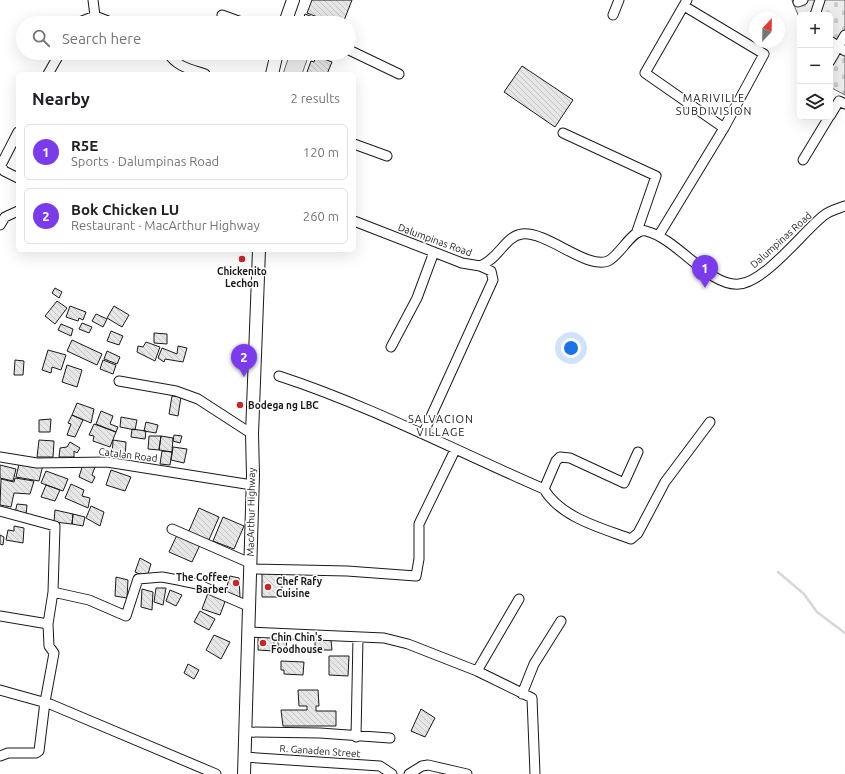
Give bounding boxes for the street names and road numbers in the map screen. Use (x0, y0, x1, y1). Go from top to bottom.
street label: Dalumpinas Road (748, 210, 814, 270)
street label: Dalumpinas Road (396, 221, 474, 259)
street label: Catalan Road (98, 446, 158, 464)
street label: MacArthur Highway (245, 467, 257, 556)
street label: R. Ganaden Street (279, 743, 361, 759)

